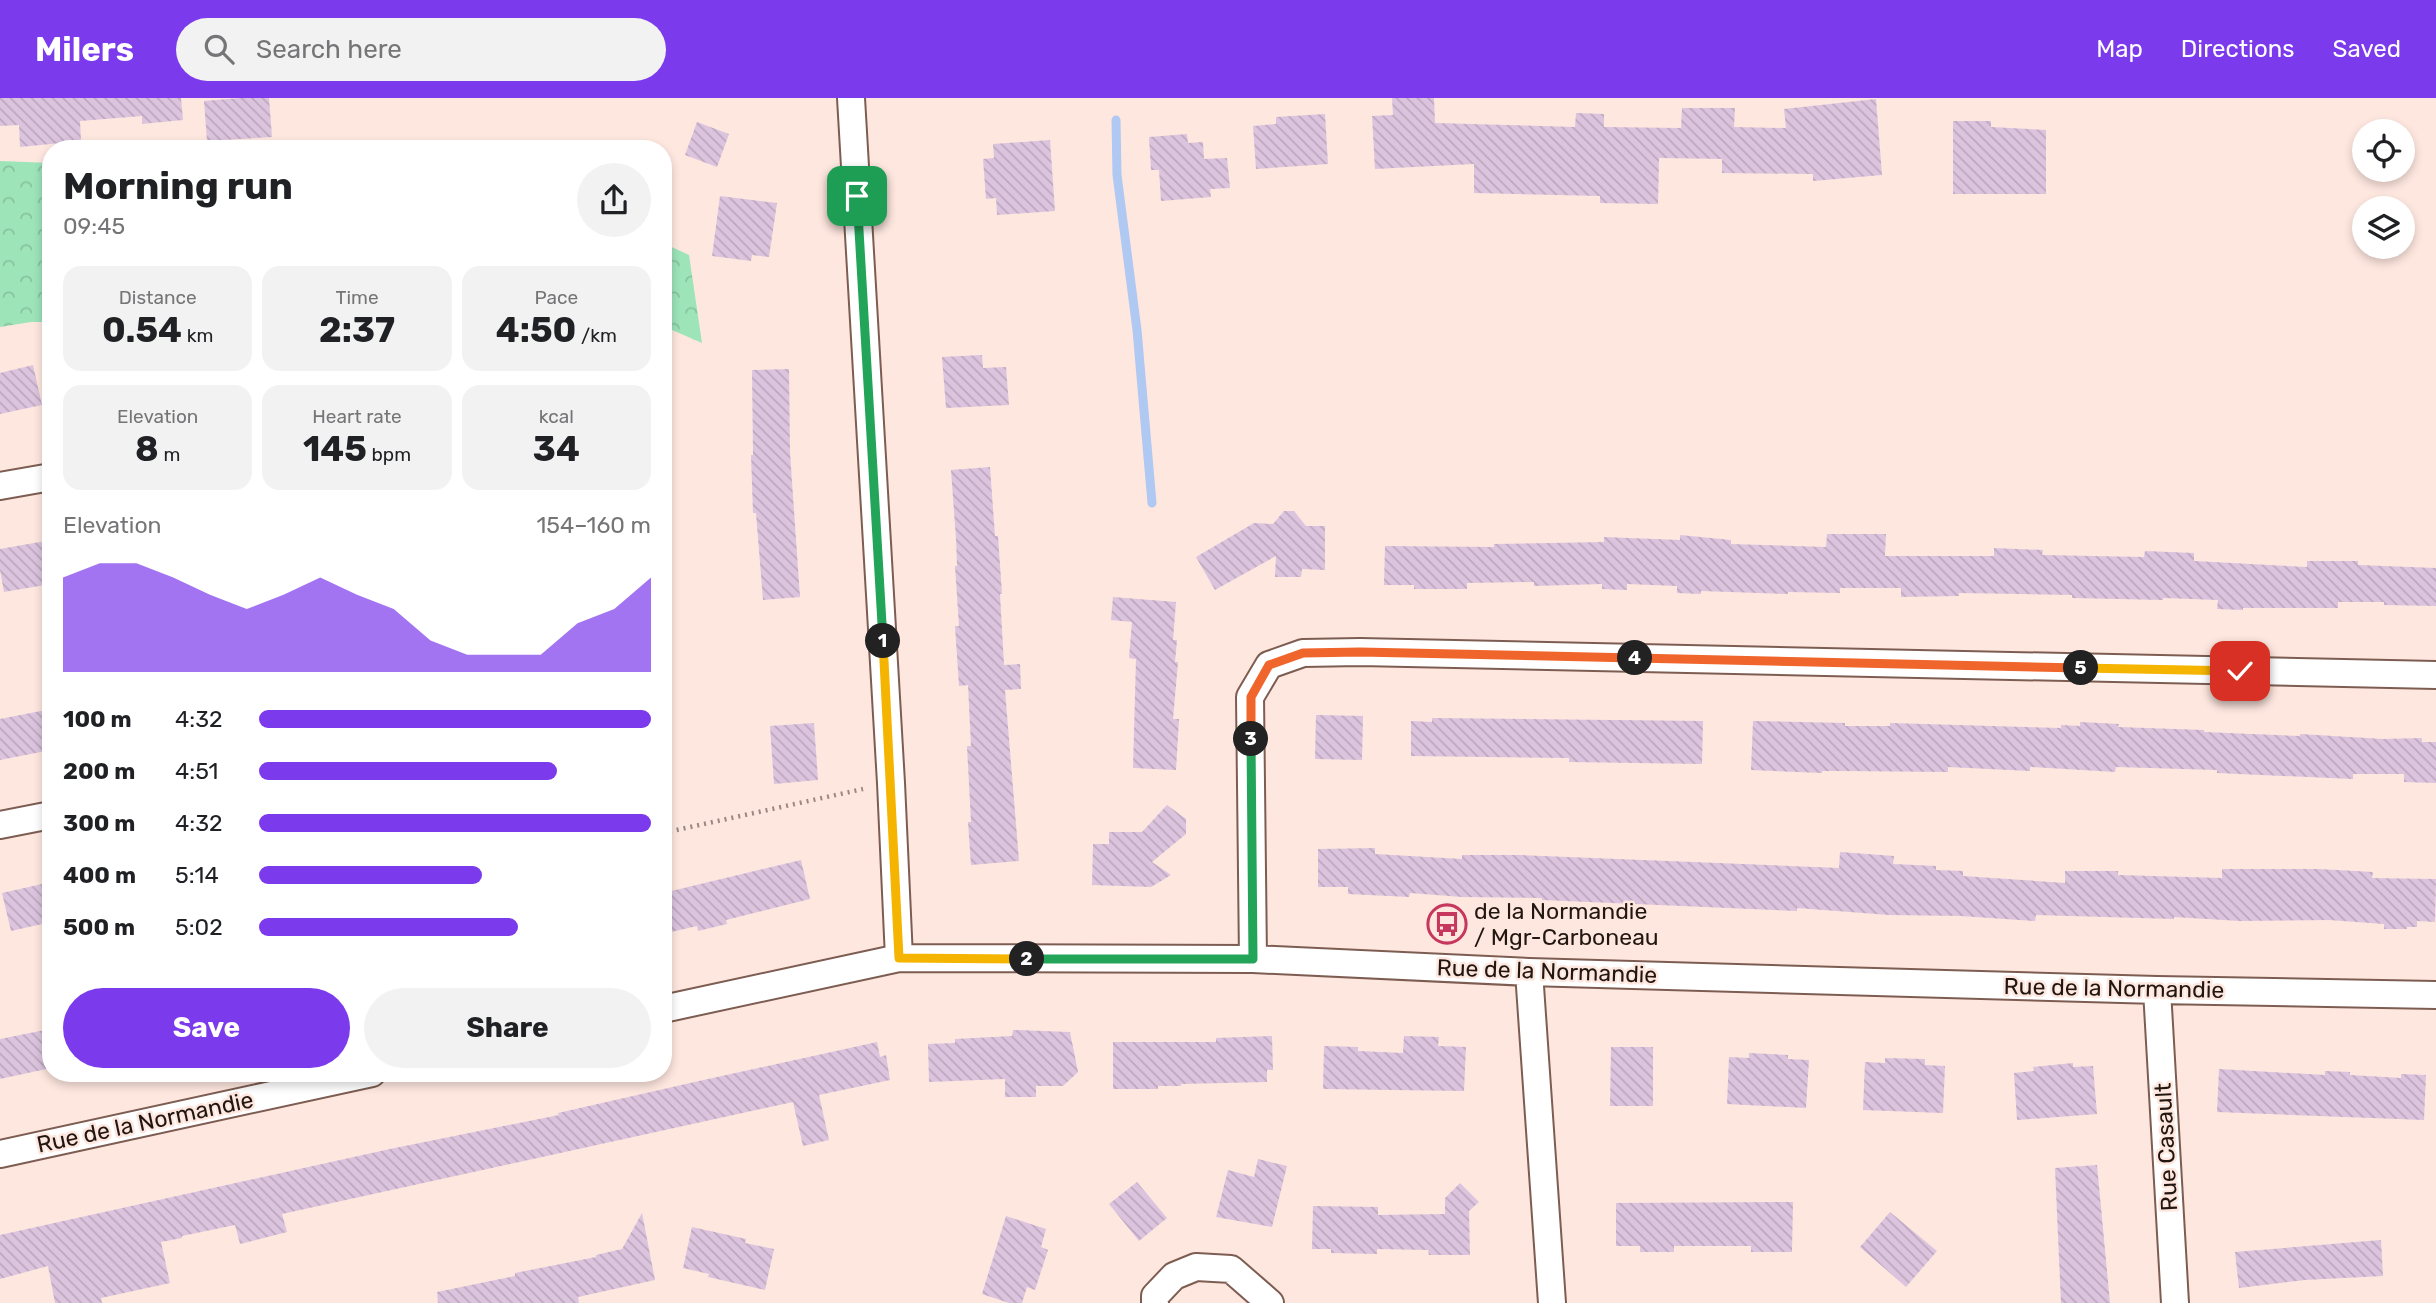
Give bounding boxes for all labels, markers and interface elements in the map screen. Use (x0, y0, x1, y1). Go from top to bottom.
search box (176, 18, 666, 81)
text: Milers (35, 30, 134, 69)
icon: search (200, 30, 238, 68)
text: Search here (256, 34, 402, 65)
text: Map (2096, 35, 2143, 63)
text: Directions (2181, 35, 2294, 63)
text: Saved (2332, 35, 2401, 63)
map controls (2352, 119, 2415, 259)
button: locate (2352, 119, 2415, 182)
text: Morning run (63, 163, 293, 209)
button: share (577, 163, 651, 237)
pin (827, 166, 887, 226)
icon: arrive (838, 177, 876, 215)
button: layers (2352, 196, 2415, 259)
text: 09:45 (63, 212, 125, 240)
text: Distance (119, 286, 197, 309)
text: Time (335, 286, 379, 309)
text: Pace (535, 286, 578, 309)
text: 0.54 (102, 309, 182, 351)
text: 2:37 (319, 309, 395, 351)
text: 4:50 (496, 309, 576, 351)
text: km (182, 324, 213, 347)
text: /km (576, 324, 617, 347)
text: Elevation (117, 405, 198, 428)
text: Heart rate (312, 405, 402, 428)
text: kcal (539, 405, 574, 428)
text: 8 (135, 428, 159, 470)
text: 145 (303, 428, 367, 470)
text: 34 (533, 428, 580, 470)
text: m (159, 443, 180, 466)
text: bpm (367, 443, 411, 466)
text: Elevation (63, 511, 162, 539)
text: 154–160 m (536, 511, 651, 539)
pin: 1 (866, 624, 900, 658)
text: 1 (878, 629, 887, 652)
pin: 4 (1618, 640, 1652, 676)
pin (2210, 641, 2270, 701)
text: 4 (1628, 646, 1641, 669)
pin: 5 (2064, 650, 2098, 686)
icon: check (2221, 652, 2259, 690)
text: 5 (2074, 656, 2087, 679)
text: 100 m (63, 705, 132, 733)
text: 4:32 (175, 705, 223, 733)
pin: 3 (1234, 722, 1268, 756)
text: 3 (1244, 727, 1257, 750)
text: 200 m (63, 757, 135, 785)
text: 4:51 (175, 757, 218, 785)
text: 300 m (63, 809, 135, 837)
text: 4:32 (175, 809, 223, 837)
text: 400 m (63, 861, 136, 889)
text: 5:14 (175, 861, 219, 889)
place label: de la Normandie / Mgr-Carboneau (1474, 897, 1659, 951)
bus stop icon: de la Normandie / Mgr-Carboneau (1426, 903, 1468, 945)
text: 500 m (63, 913, 135, 941)
text: 5:02 (175, 913, 223, 941)
pin: 2 (1010, 942, 1044, 976)
text: 2 (1020, 947, 1033, 970)
street label: Rue de la Normandie (1436, 953, 1658, 989)
street label: Rue de la Normandie (2003, 972, 2225, 1004)
button: Save (63, 988, 350, 1068)
button: Share (364, 988, 651, 1068)
street label: Rue Casault (2149, 1082, 2183, 1212)
street label: Rue de la Normandie (34, 1085, 256, 1159)

